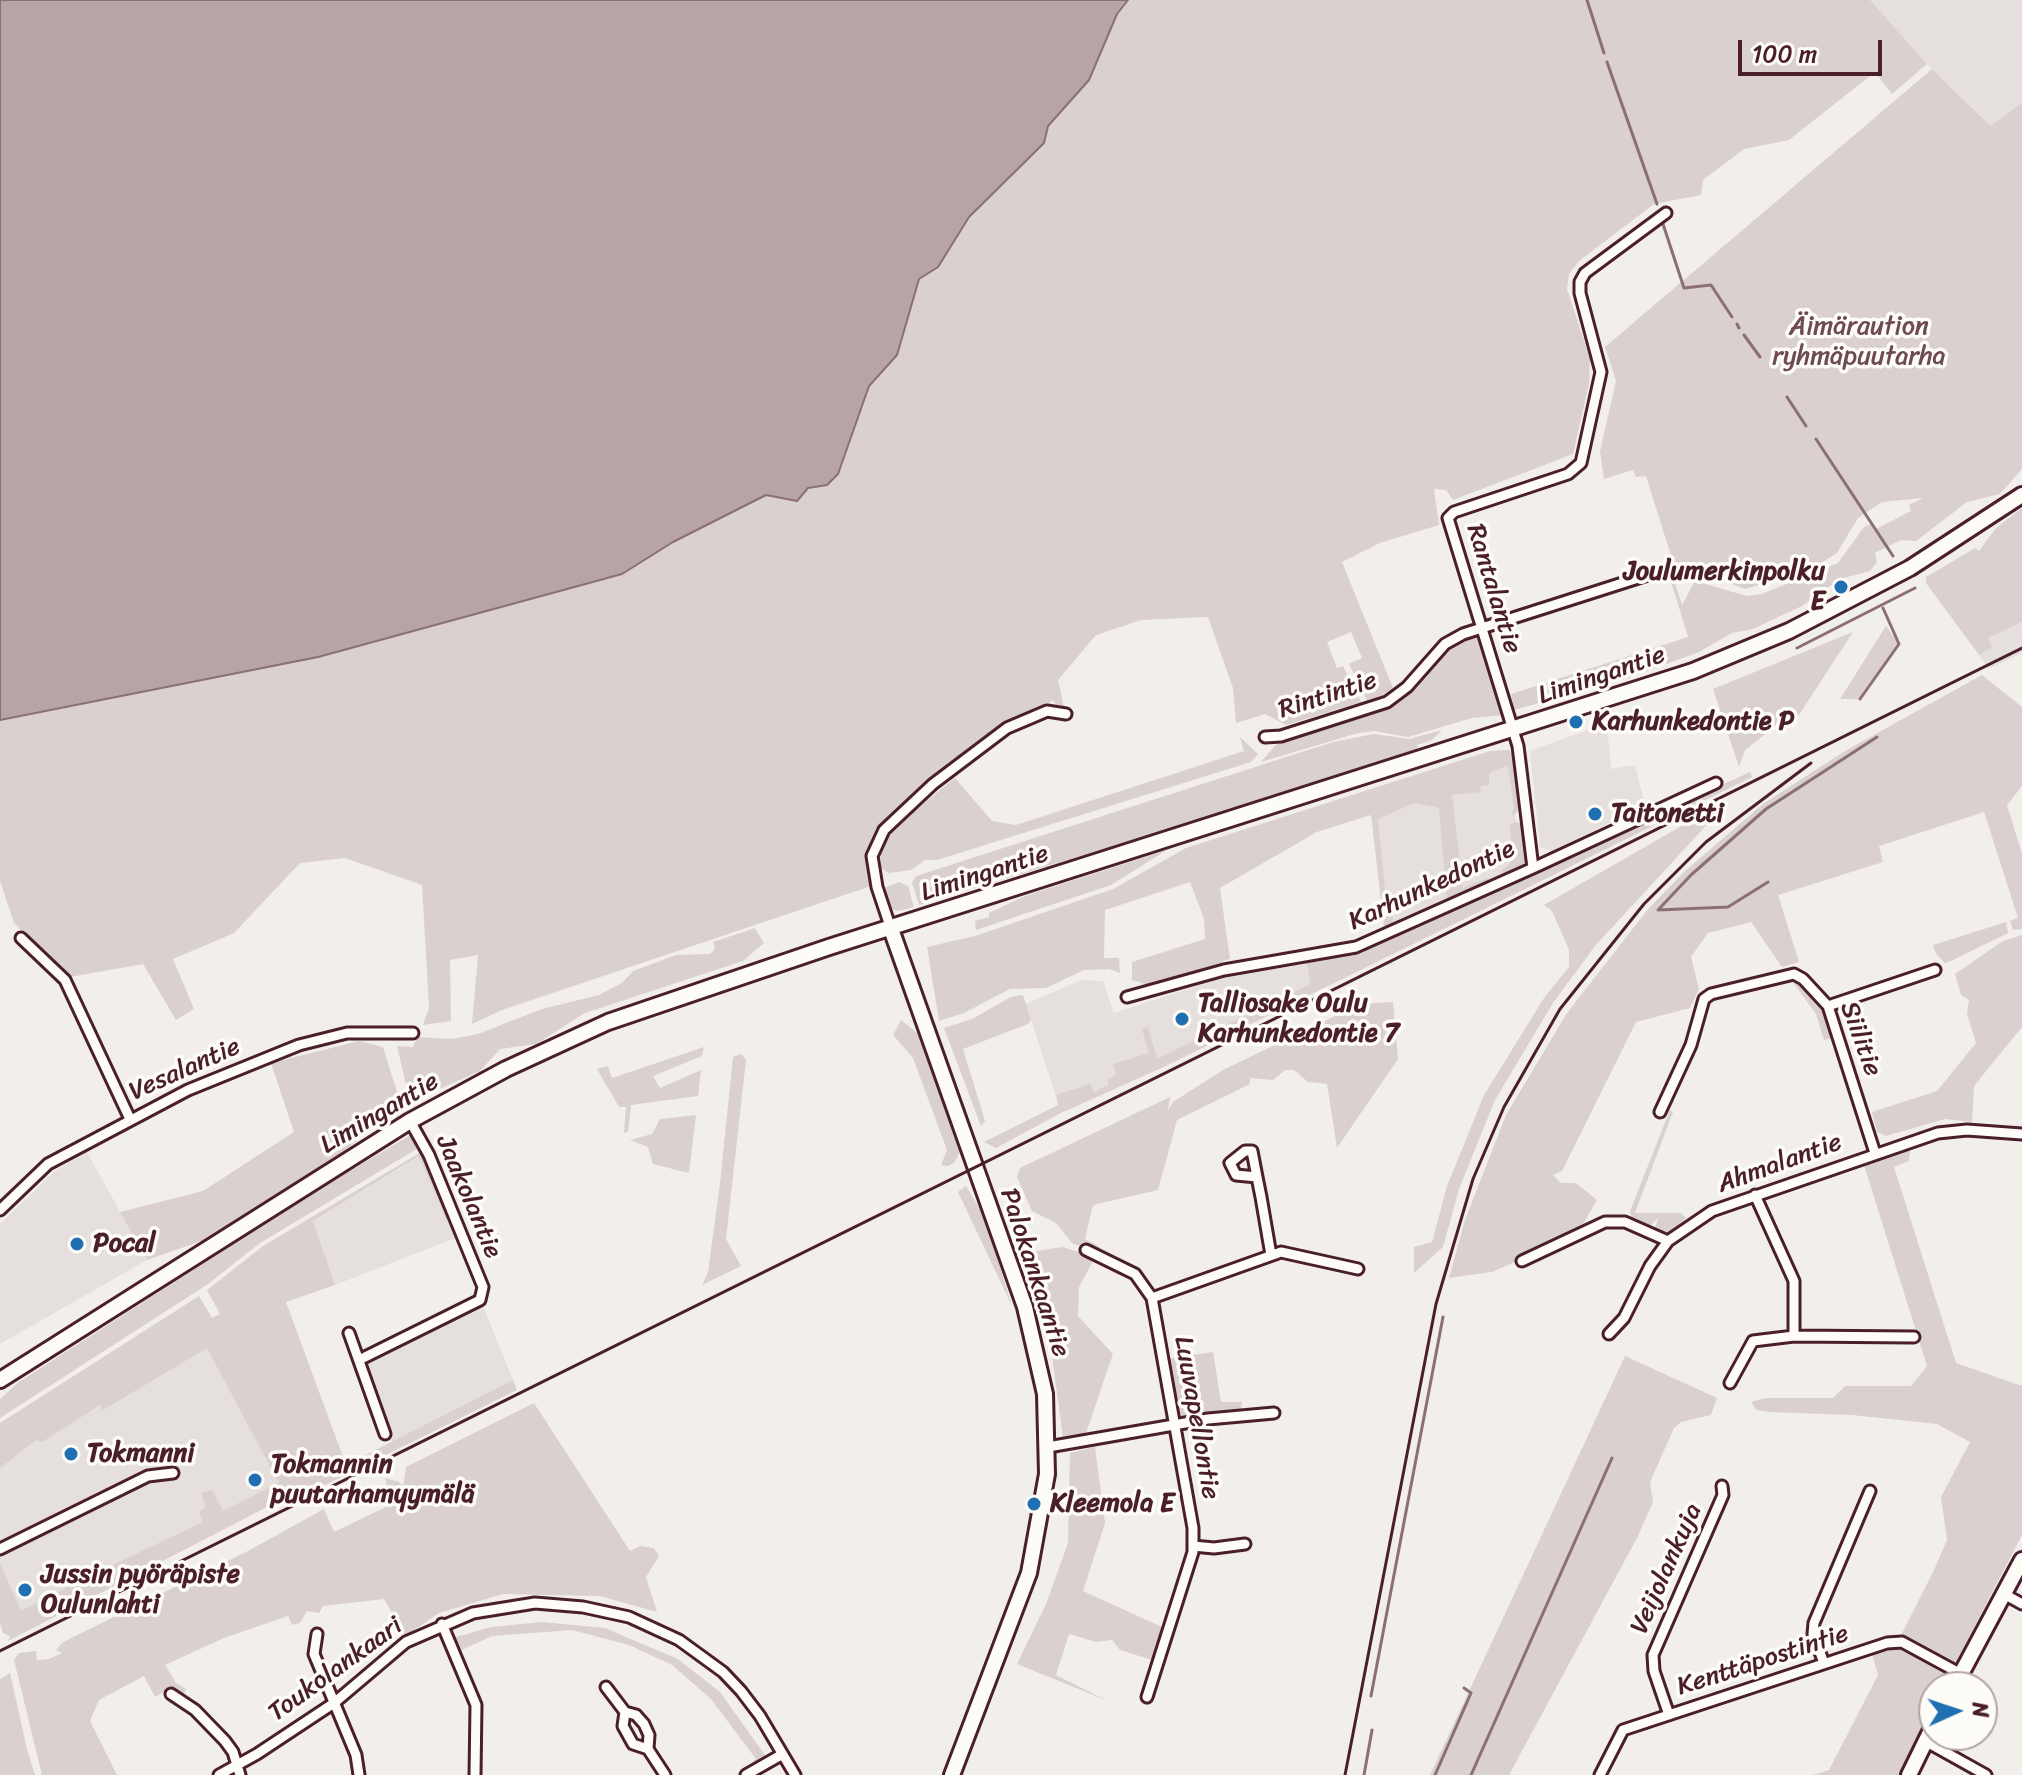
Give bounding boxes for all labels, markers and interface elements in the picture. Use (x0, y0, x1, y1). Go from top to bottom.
scale bar (1742, 24, 1886, 74)
text: 100 m (1752, 33, 1817, 75)
park label: Äimäraution ryhmäpuutarha (1772, 311, 1946, 372)
street label: Rantalantie (1459, 521, 1527, 657)
place label: Joulumerkinpolku E (1624, 556, 1825, 618)
marker: Joulumerkinpolku E (1832, 578, 1850, 596)
street label: Limingantie (1534, 640, 1670, 712)
street label: Rintintie (1275, 665, 1381, 727)
place label: Karhunkedontie P (1592, 706, 1794, 738)
marker: Karhunkedontie P (1567, 713, 1585, 731)
place label: Taitonetti (1611, 798, 1724, 830)
marker: Taitonetti (1586, 805, 1604, 823)
street label: Karhunkedontie (1344, 834, 1520, 938)
street label: Limingantie (917, 839, 1053, 909)
place label: Talliosake Oulu Karhunkedontie 7 (1198, 988, 1399, 1050)
street label: Siilitie (1832, 997, 1888, 1081)
marker: Talliosake Oulu Karhunkedontie 7 (1173, 1010, 1191, 1028)
street label: Vesalantie (125, 1032, 245, 1108)
street label: Limingantie (315, 1067, 445, 1161)
street label: Ahmalantie (1714, 1127, 1846, 1201)
street label: Jaakolantie (428, 1131, 508, 1263)
street label: Palokankaantie (992, 1185, 1076, 1361)
place label: Pocal (93, 1228, 155, 1260)
marker: Pocal (68, 1235, 86, 1253)
street label: Luuvapellontie (1166, 1334, 1226, 1502)
place label: Tokmanni (87, 1438, 194, 1470)
marker: Tokmanni (62, 1445, 80, 1463)
place label: Tokmannin puutarhamyymälä (271, 1449, 475, 1510)
marker: Tokmannin puutarhamyymälä (246, 1471, 264, 1489)
place label: Kleemola E (1050, 1488, 1174, 1520)
marker: Kleemola E (1025, 1495, 1043, 1513)
street label: Veijolankuja (1624, 1499, 1710, 1639)
place label: Jussin pyöräpiste Oulunlahti (41, 1559, 240, 1620)
marker: Jussin pyöräpiste Oulunlahti (16, 1581, 34, 1599)
street label: Toukolankaari (263, 1611, 409, 1729)
street label: Kenttäpostintie (1673, 1619, 1853, 1703)
north arrow (1918, 1671, 1998, 1751)
text: N (1961, 1701, 2000, 1718)

